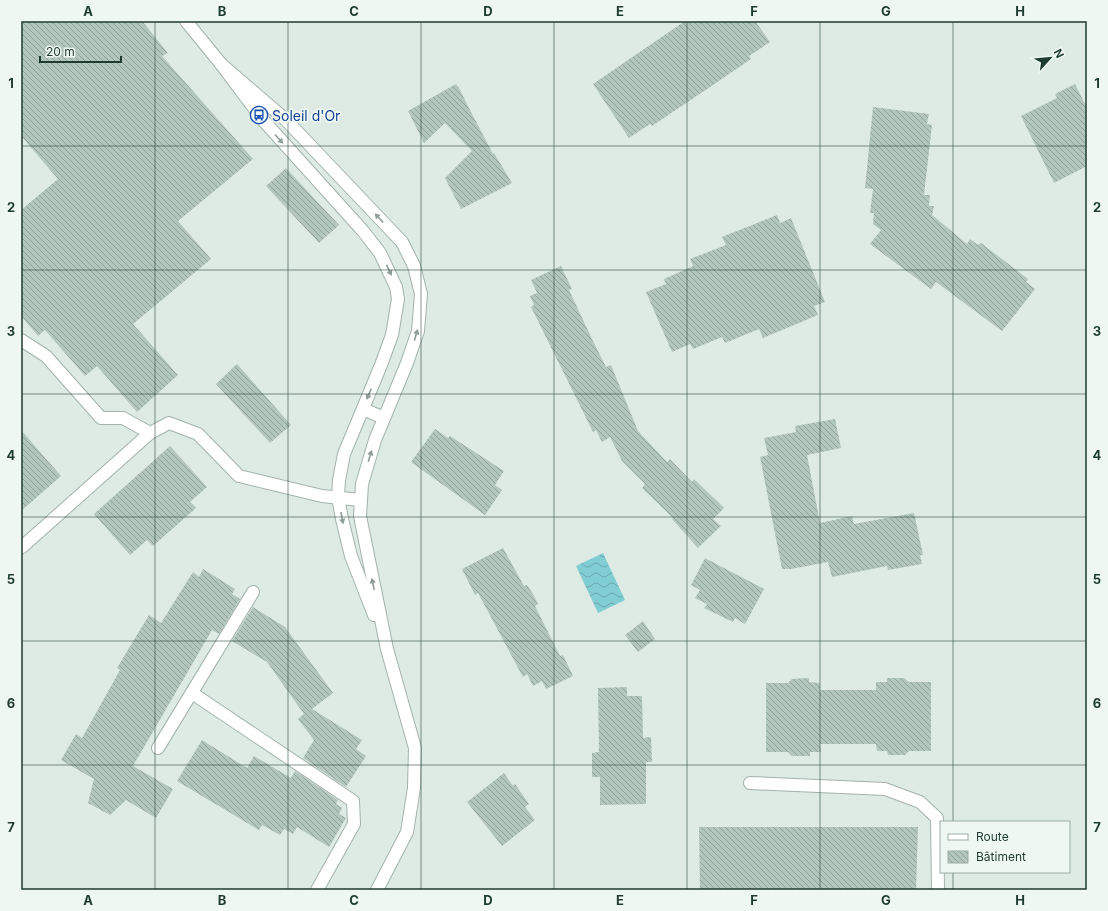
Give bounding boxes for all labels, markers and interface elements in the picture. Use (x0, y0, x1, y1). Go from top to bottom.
text: A (83, 3, 93, 19)
text: B (218, 3, 227, 19)
text: C (349, 3, 359, 19)
text: D (483, 3, 493, 19)
text: E (616, 3, 624, 19)
text: F (750, 3, 758, 19)
text: G (881, 3, 891, 19)
text: H (1015, 3, 1025, 19)
scale bar (40, 38, 121, 64)
north arrow (1030, 38, 1070, 78)
text: 20 m (46, 44, 75, 59)
text: N (1051, 47, 1067, 60)
text: 1 (8, 75, 14, 91)
text: 1 (1094, 75, 1100, 91)
bus stop icon: Soleil d'Or (249, 105, 269, 125)
place label: Soleil d'Or (272, 107, 340, 124)
one-way arrow (275, 133, 284, 144)
text: 2 (7, 199, 15, 215)
text: 2 (1093, 199, 1101, 215)
one-way arrow (375, 214, 384, 223)
one-way arrow (386, 265, 392, 276)
text: 3 (7, 323, 15, 339)
text: 3 (1093, 323, 1101, 339)
one-way arrow (413, 329, 419, 341)
one-way arrow (366, 388, 372, 400)
text: 4 (7, 447, 16, 463)
text: 4 (1093, 447, 1102, 463)
one-way arrow (367, 450, 373, 462)
one-way arrow (339, 512, 345, 524)
text: 5 (7, 571, 15, 587)
text: 5 (1093, 571, 1101, 587)
one-way arrow (370, 578, 376, 590)
text: 6 (7, 695, 15, 711)
text: 6 (1093, 695, 1101, 711)
text: 7 (7, 819, 15, 835)
text: 7 (1093, 819, 1101, 835)
legend (940, 821, 1070, 873)
text: Route (976, 829, 1009, 844)
text: Bâtiment (976, 849, 1026, 864)
text: A (83, 892, 93, 908)
text: B (218, 892, 227, 908)
text: C (349, 892, 359, 908)
text: D (483, 892, 493, 908)
text: E (616, 892, 624, 908)
text: F (750, 892, 758, 908)
text: G (881, 892, 891, 908)
text: H (1015, 892, 1025, 908)

